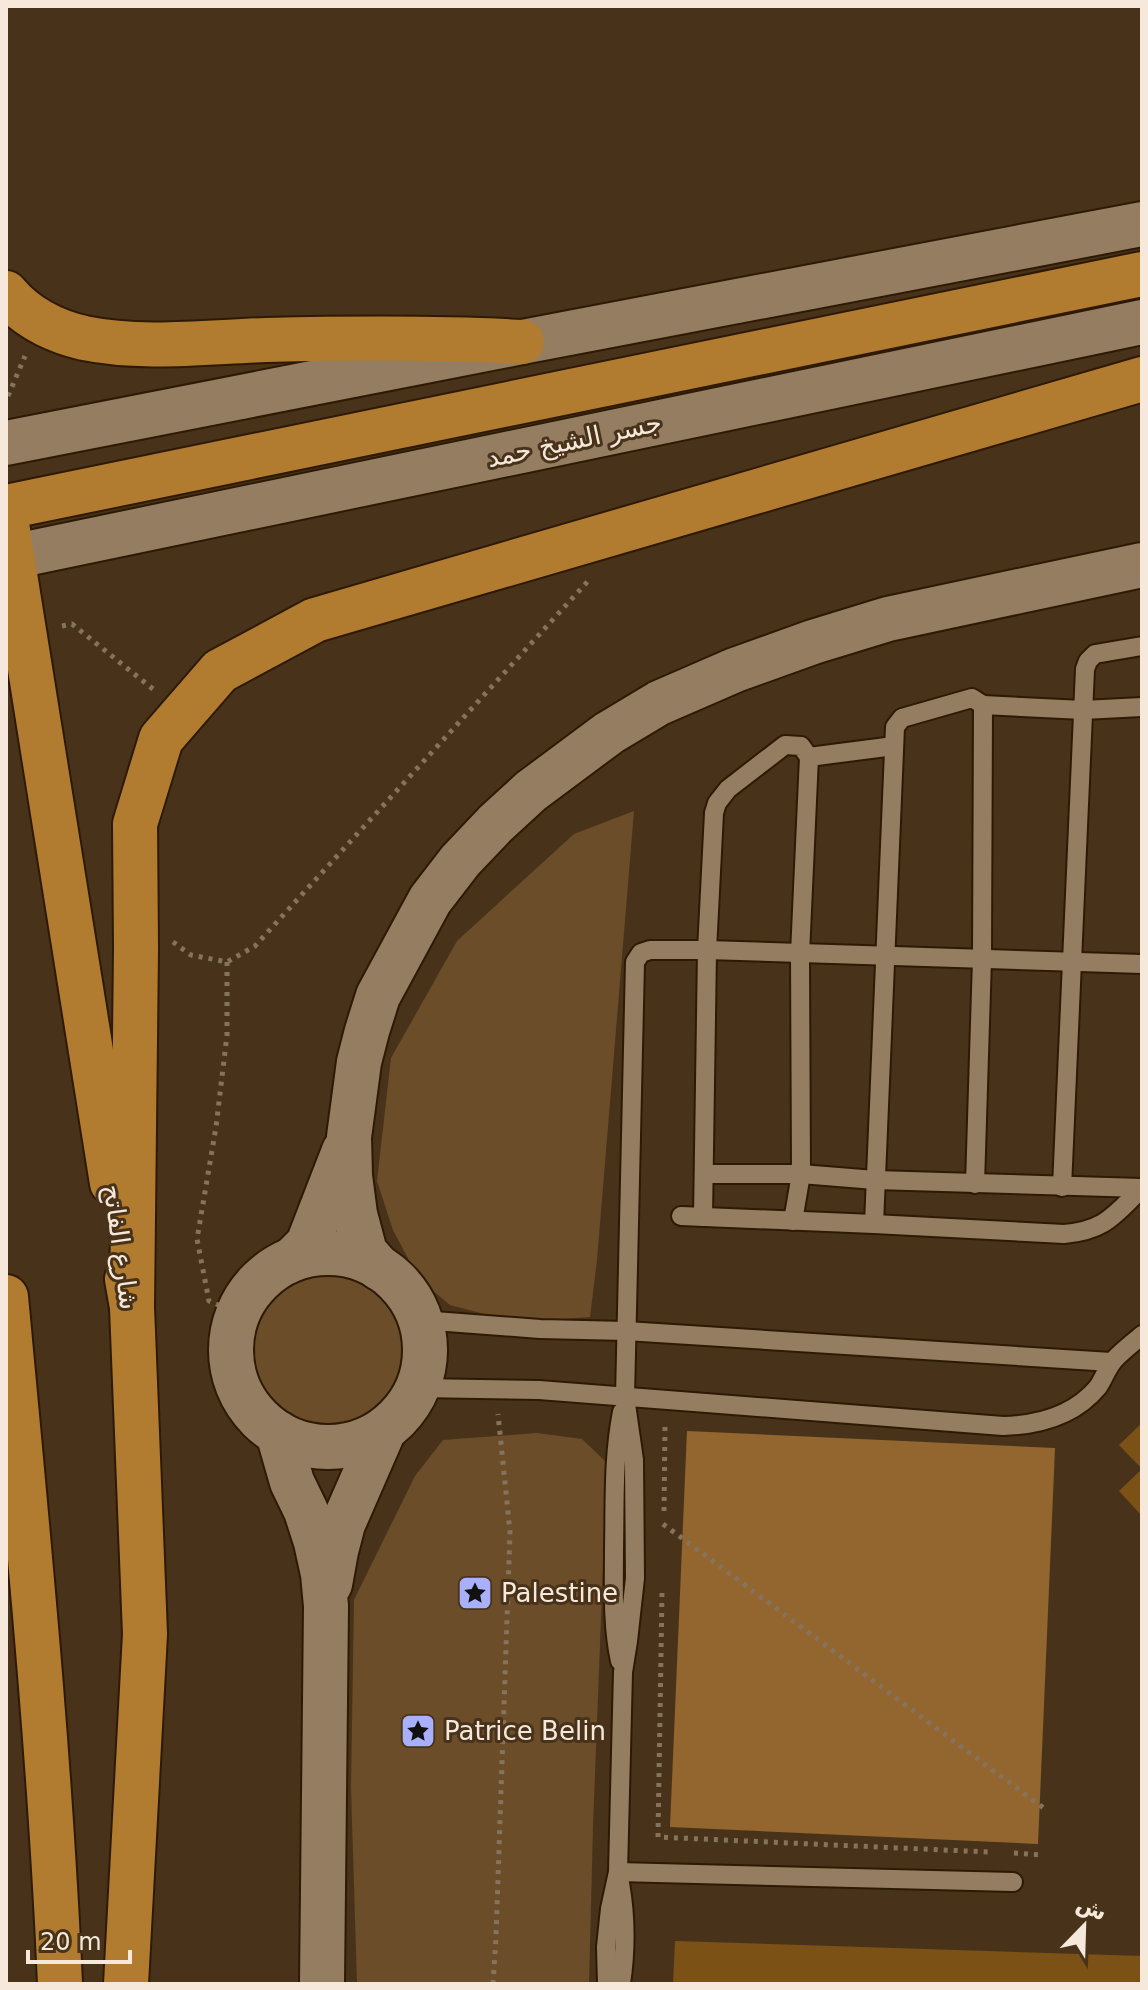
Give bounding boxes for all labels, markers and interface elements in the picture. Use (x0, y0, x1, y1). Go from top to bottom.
street label: جسر الشيخ حمد (484, 407, 664, 474)
street label: شارع الفاتح (96, 1182, 145, 1312)
place icon: Palestine (456, 1574, 494, 1612)
place label: Palestine (501, 1578, 618, 1608)
place icon: Patrice Belin (399, 1712, 437, 1750)
place label: Patrice Belin (444, 1716, 606, 1746)
north arrow (1044, 1886, 1124, 1966)
text: ش (1073, 1891, 1110, 1925)
scale bar (28, 1914, 130, 1964)
text: 20 m (40, 1928, 102, 1956)

